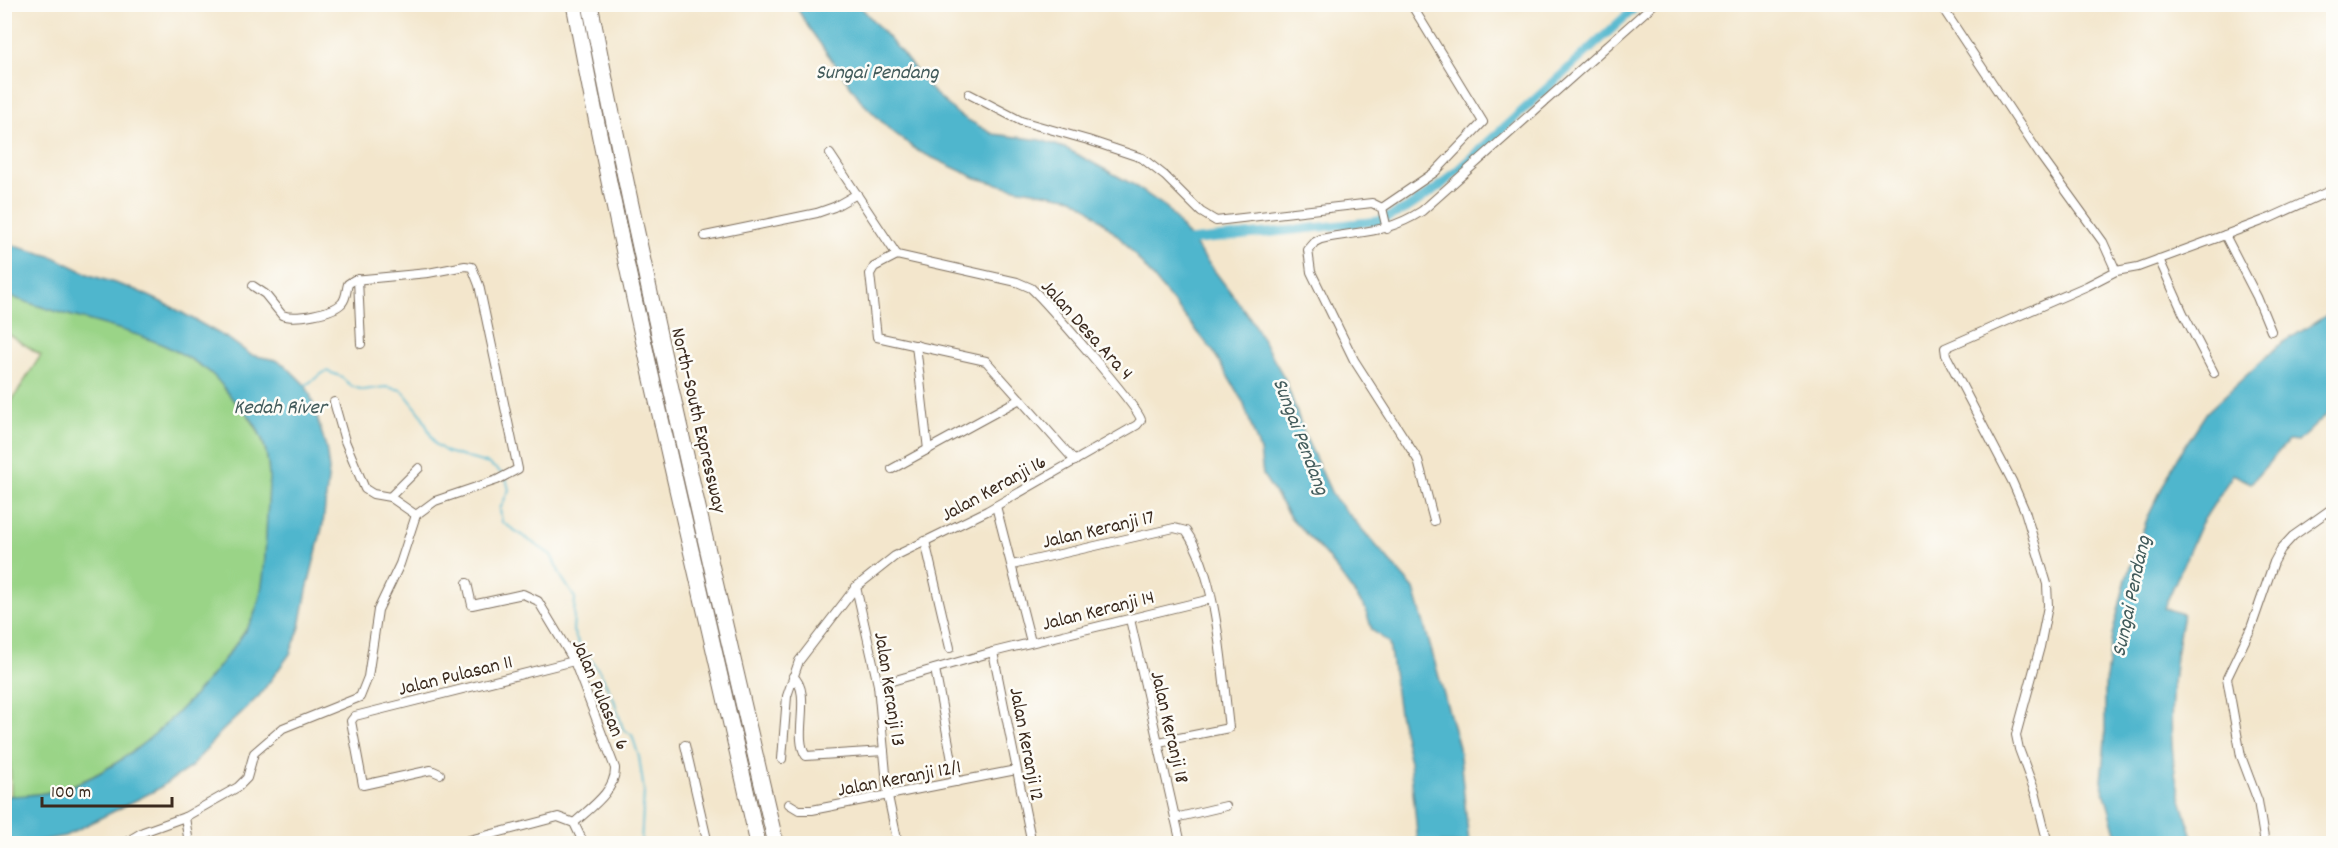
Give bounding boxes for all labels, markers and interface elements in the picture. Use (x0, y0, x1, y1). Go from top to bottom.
water label: Sungai Pendang (816, 59, 939, 89)
street label: Jalan Desa Ara 4 (1033, 275, 1139, 387)
street label: North–South Expressway (662, 325, 732, 517)
water label: Sungai Pendang (1263, 374, 1335, 501)
water label: Kedah River (234, 394, 329, 424)
street label: Jalan Keranji 16 (937, 449, 1052, 530)
street label: Jalan Keranji 17 (1040, 504, 1157, 557)
water label: Sungai Pendang (2105, 533, 2161, 660)
street label: Jalan Keranji 14 (1040, 584, 1158, 639)
street label: Jalan Keranji 13 (865, 630, 911, 749)
street label: Jalan Pulasan 6 (563, 635, 635, 755)
street label: Jalan Pulasan 11 (396, 649, 516, 705)
street label: Jalan Keranji 18 (1142, 669, 1195, 787)
street label: Jalan Keranji 12 (1000, 685, 1050, 804)
street label: Jalan Keranji 12/1 (835, 754, 964, 806)
scale bar (42, 770, 172, 808)
text: 100 m (51, 781, 91, 806)

